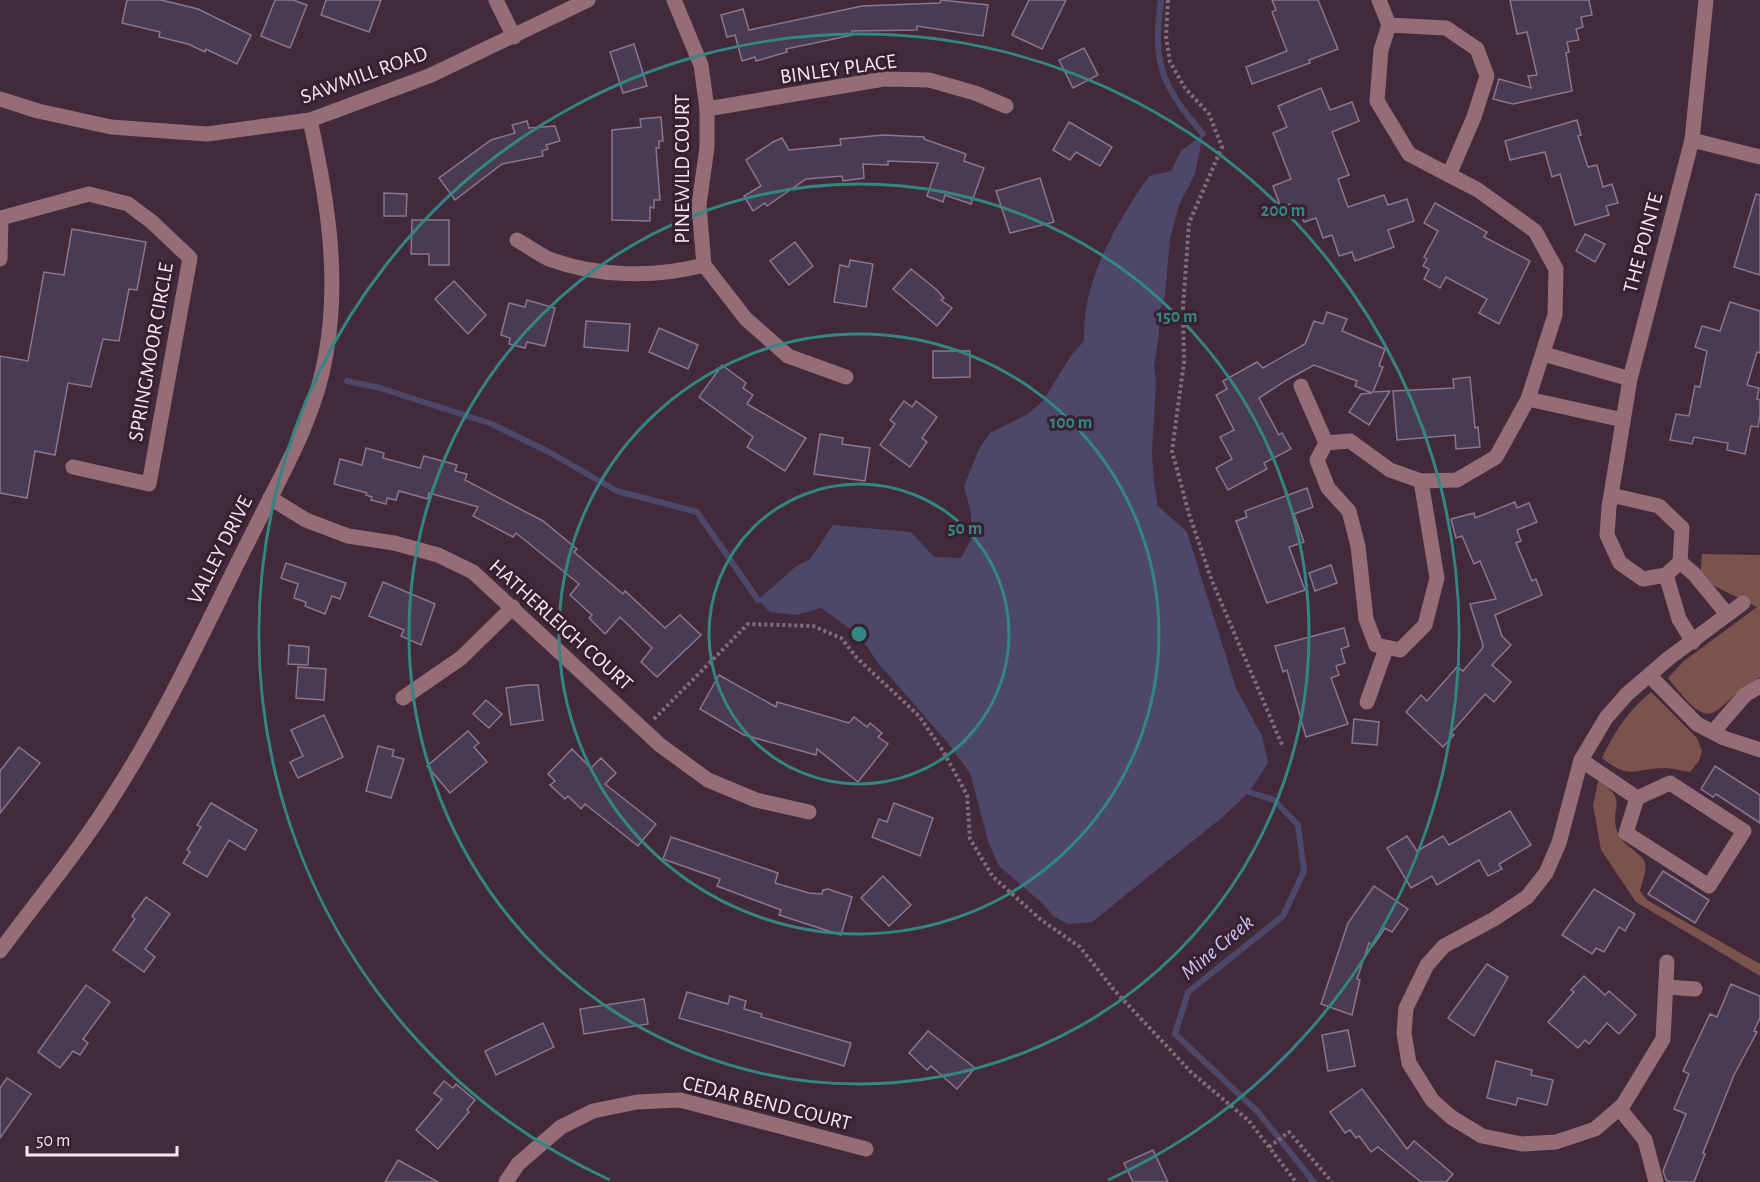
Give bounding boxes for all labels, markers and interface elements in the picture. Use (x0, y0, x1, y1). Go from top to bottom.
street label: SAWMILL ROAD (298, 42, 430, 108)
street label: BINLEY PLACE (779, 50, 897, 88)
street label: PINEWILD COURT (672, 94, 693, 244)
street label: THE POINTE (1620, 191, 1666, 295)
text: 200 m (1261, 202, 1305, 220)
street label: SPRINGMOOR CIRCLE (125, 261, 177, 443)
text: 150 m (1157, 308, 1197, 326)
text: 100 m (1050, 414, 1092, 432)
street label: VALLEY DRIVE (184, 493, 256, 607)
text: 50 m (948, 520, 982, 538)
street label: HATHERLEIGH COURT (485, 555, 637, 695)
centre of rings (849, 624, 869, 644)
water label: Mine Creek (1176, 910, 1258, 984)
street label: CEDAR BEND COURT (681, 1072, 853, 1134)
scale bar (27, 1119, 177, 1157)
text: 50 m (36, 1132, 70, 1150)

